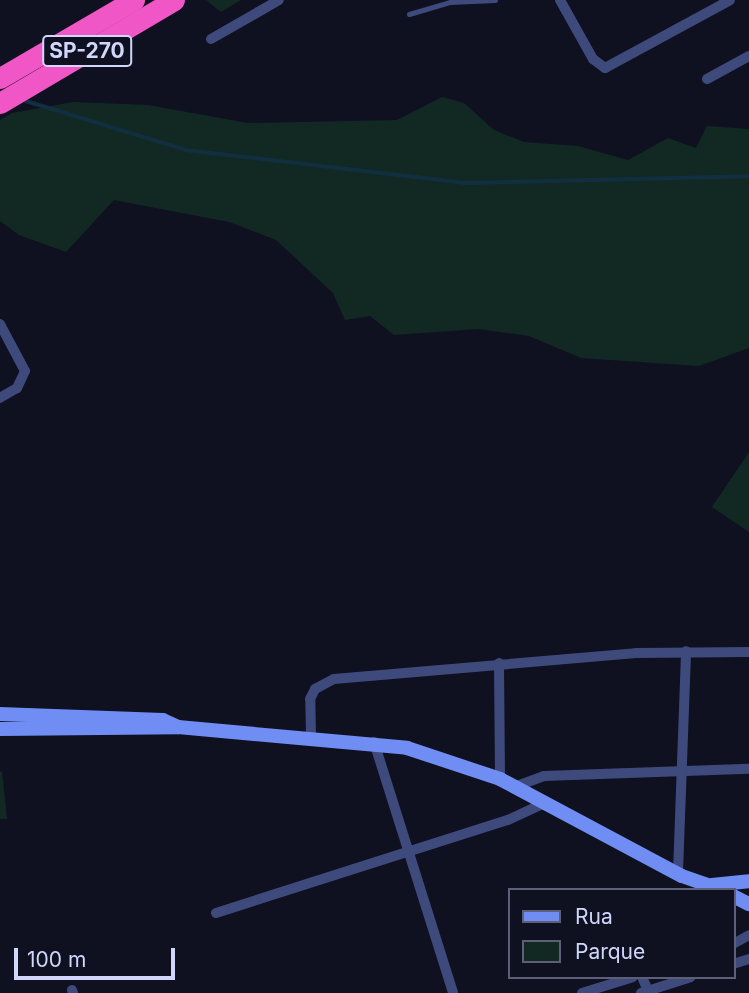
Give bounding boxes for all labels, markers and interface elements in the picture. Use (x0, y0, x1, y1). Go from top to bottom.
road number: SP-270 (42, 34, 132, 68)
legend (508, 888, 735, 979)
text: Rua (575, 904, 613, 929)
scale bar (18, 934, 178, 978)
text: Parque (575, 939, 645, 964)
text: 100 m (27, 947, 86, 972)

